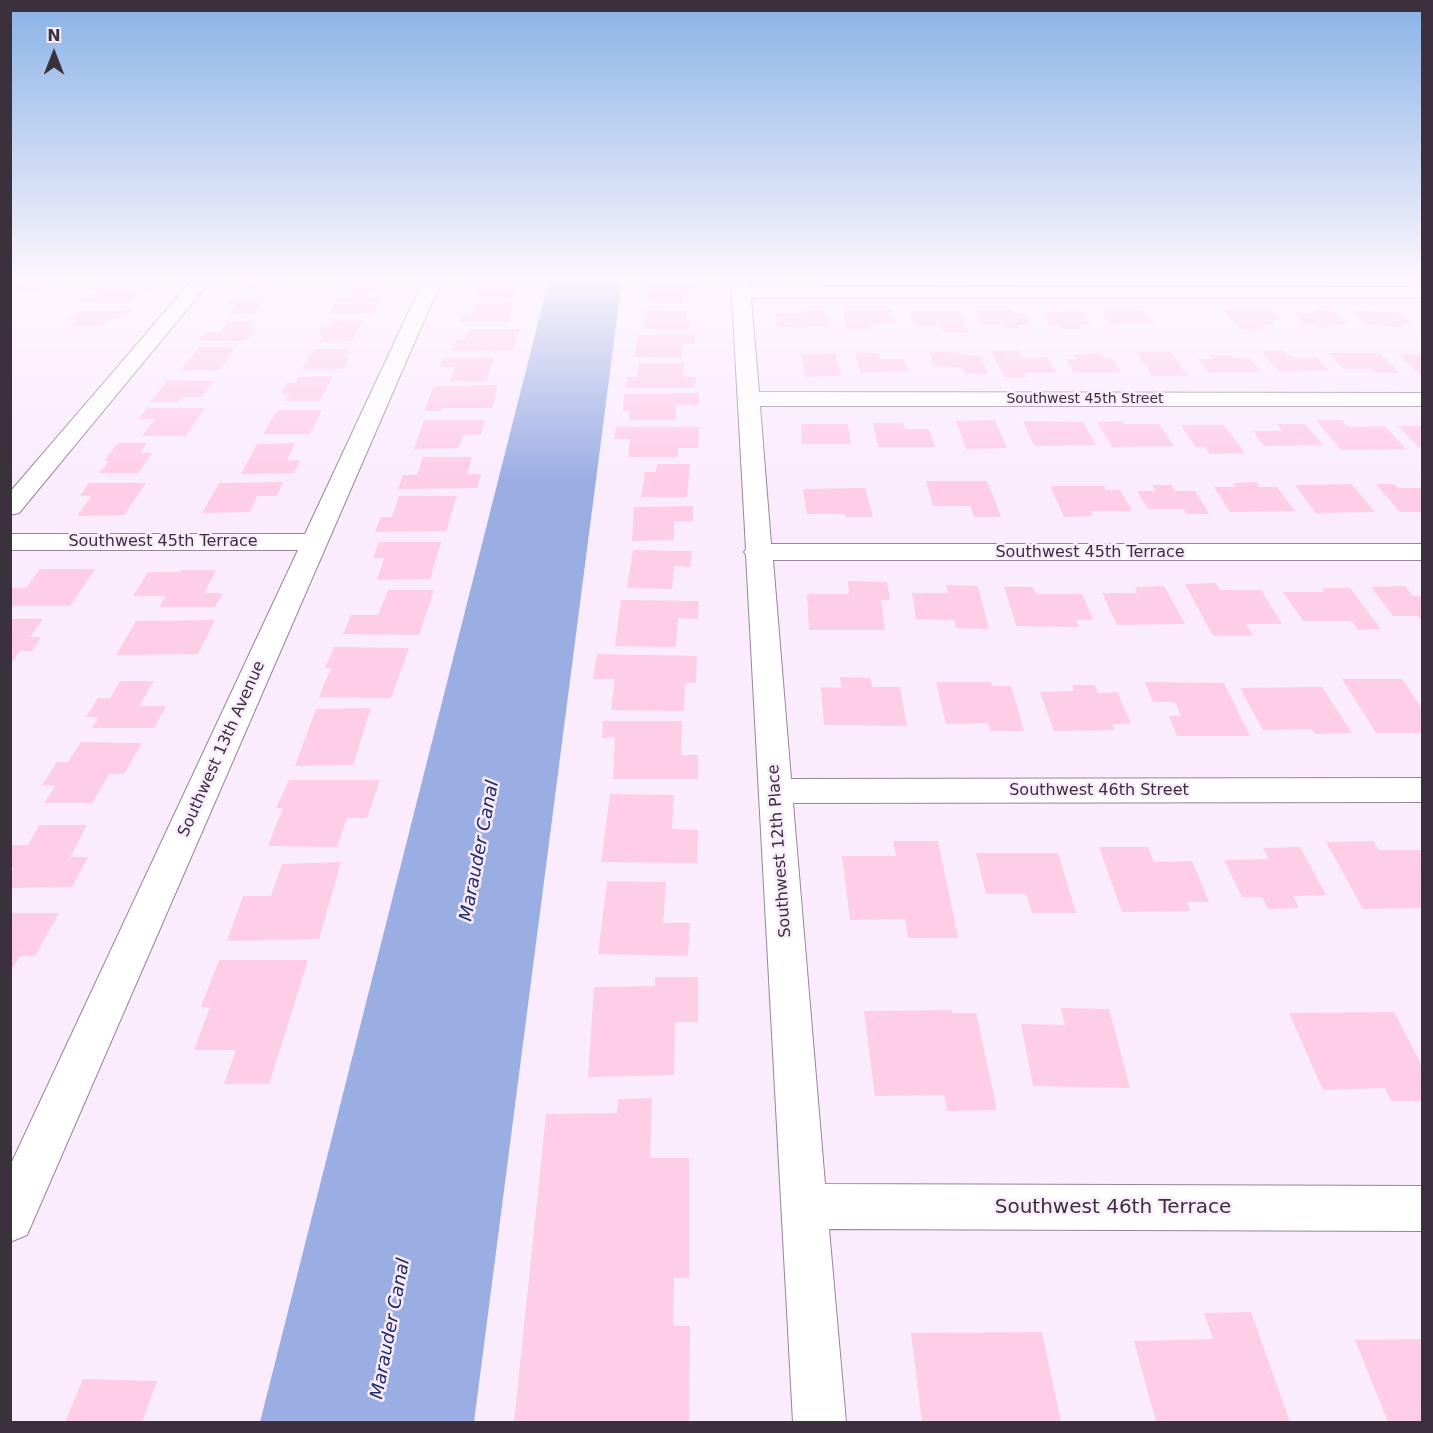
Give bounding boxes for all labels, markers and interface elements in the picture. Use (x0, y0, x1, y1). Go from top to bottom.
north arrow (24, 24, 84, 84)
text: N (47, 26, 61, 45)
street label: Southwest 45th Street (1006, 391, 1164, 407)
street label: Southwest 45th Terrace (68, 532, 258, 552)
street label: Southwest 45th Terrace (995, 543, 1185, 563)
street label: Southwest 13th Avenue (175, 658, 269, 840)
street label: Southwest 12th Place (764, 764, 796, 938)
water label: Marauder Canal (456, 779, 504, 923)
street label: Southwest 46th Street (1009, 781, 1189, 801)
street label: Southwest 46th Terrace (995, 1196, 1231, 1220)
water label: Marauder Canal (367, 1257, 415, 1401)

